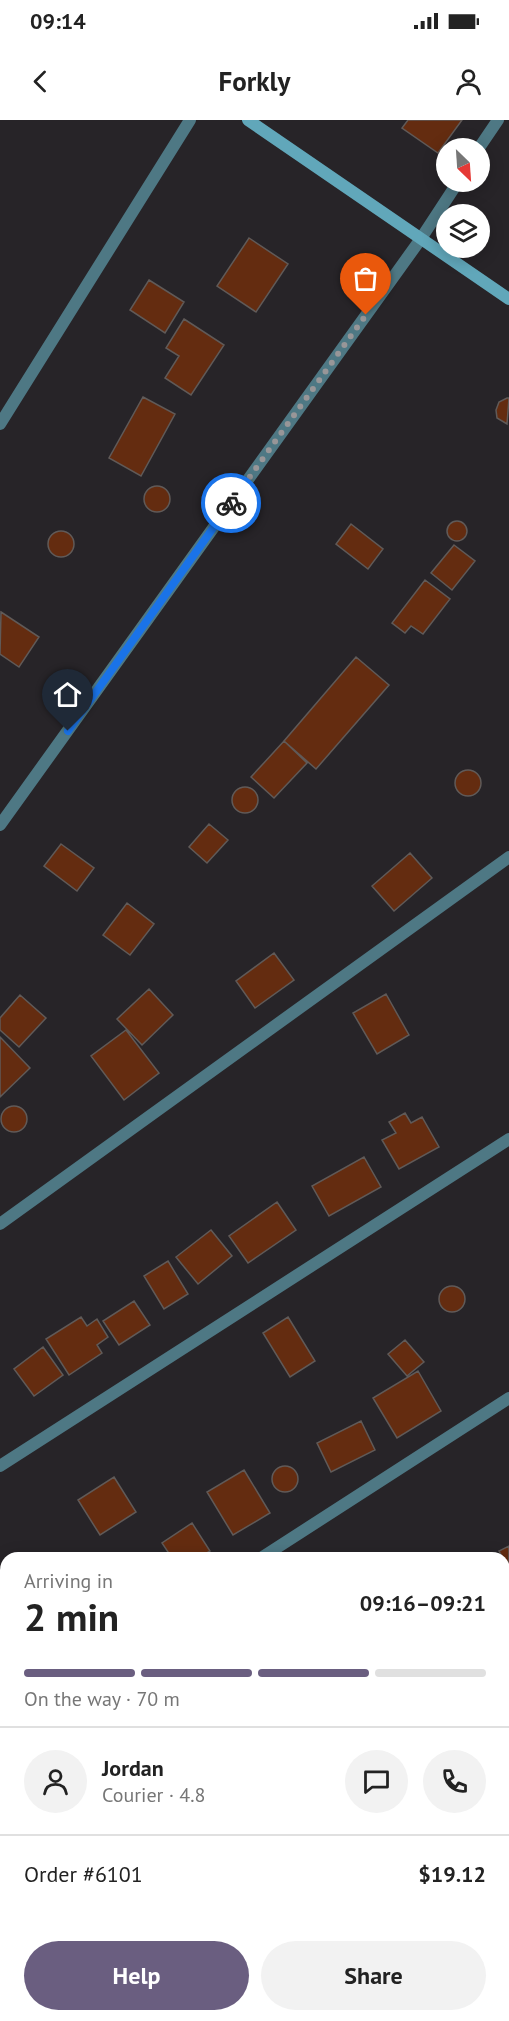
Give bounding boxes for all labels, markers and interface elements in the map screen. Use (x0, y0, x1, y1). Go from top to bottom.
text: 09:14 (30, 7, 86, 35)
text: Forkly (219, 64, 290, 98)
icon: back (24, 65, 57, 98)
icon: person (452, 65, 485, 98)
north arrow (436, 138, 490, 192)
map controls (436, 138, 490, 258)
button: layers (436, 204, 490, 258)
pin (340, 253, 391, 315)
icon: bag (349, 262, 382, 295)
courier (201, 473, 261, 533)
icon: bike (215, 487, 248, 520)
pin (42, 669, 93, 731)
icon: home (51, 678, 84, 711)
text: Arriving in (24, 1568, 113, 1594)
text: 09:16–09:21 (360, 1589, 486, 1617)
text: 2 min (24, 1591, 119, 1642)
text: On the way · 70 m (24, 1686, 180, 1712)
button: person (24, 1750, 87, 1813)
button: chat (345, 1750, 408, 1813)
button: phone (423, 1750, 486, 1813)
text: Jordan (102, 1754, 164, 1782)
text: Courier · 4.8 (102, 1782, 205, 1808)
text: Order #6101 (24, 1860, 143, 1888)
text: $19.12 (418, 1860, 486, 1888)
button: Help (24, 1941, 249, 2010)
button: Share (261, 1941, 486, 2010)

